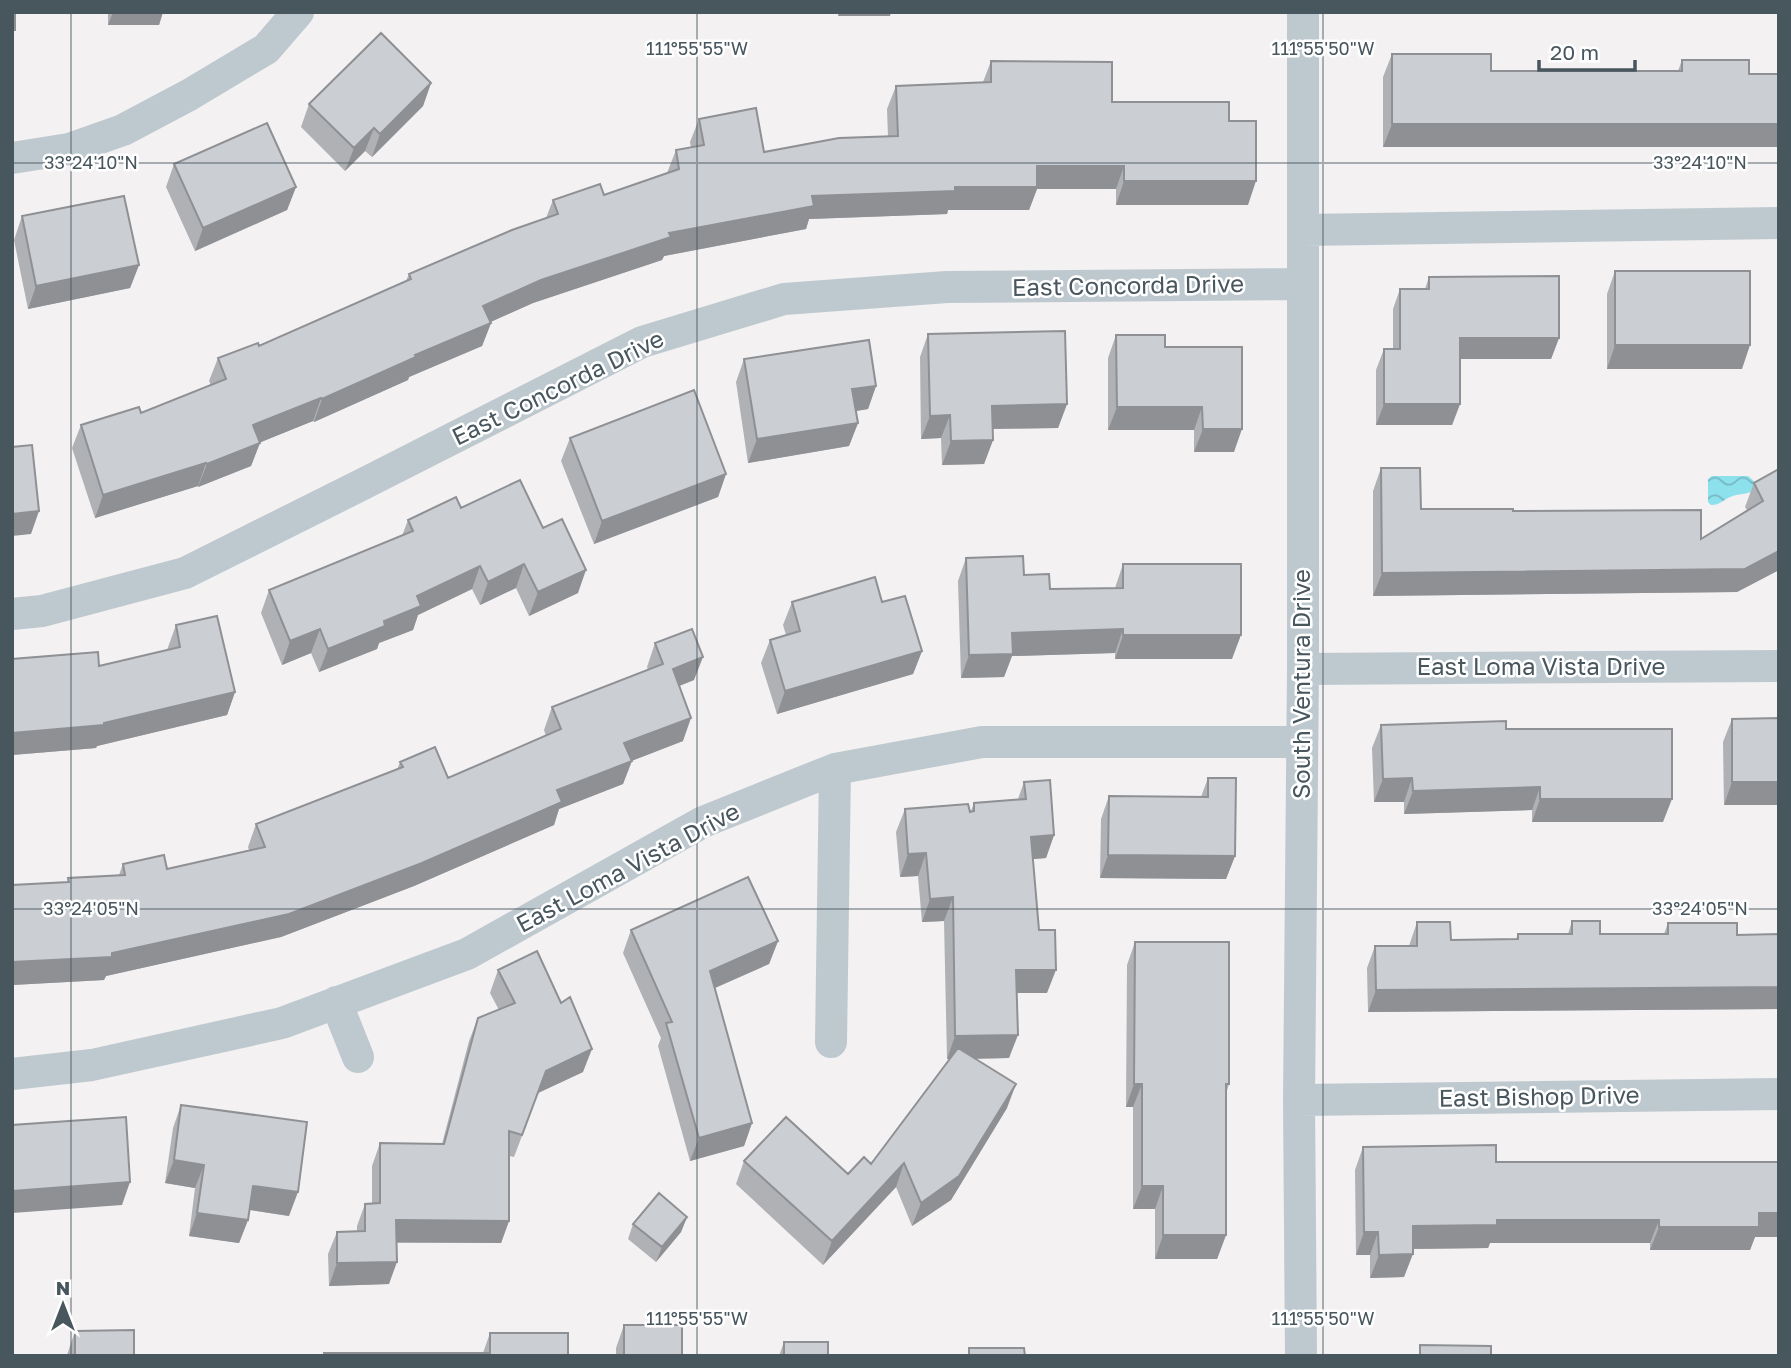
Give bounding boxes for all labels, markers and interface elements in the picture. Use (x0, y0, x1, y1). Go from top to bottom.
scale bar (1539, 28, 1635, 72)
text: 111°55'55"W (646, 37, 748, 59)
text: 111°55'50"W (1272, 37, 1374, 59)
text: 20 m (1550, 39, 1599, 65)
text: 33°24'10"N (44, 151, 138, 173)
text: 33°24'10"N (1653, 151, 1747, 173)
street label: East Concorda Drive (1012, 268, 1244, 301)
street label: East Concorda Drive (447, 323, 668, 451)
street label: South Ventura Drive (1286, 569, 1315, 799)
street label: East Loma Vista Drive (1417, 651, 1665, 680)
street label: East Loma Vista Drive (511, 795, 744, 938)
text: 33°24'05"N (43, 897, 139, 919)
text: 33°24'05"N (1652, 897, 1748, 919)
street label: East Bishop Drive (1438, 1079, 1640, 1112)
north arrow (28, 1270, 98, 1340)
text: N (56, 1276, 70, 1299)
text: 111°55'55"W (646, 1307, 748, 1329)
text: 111°55'50"W (1272, 1307, 1374, 1329)

